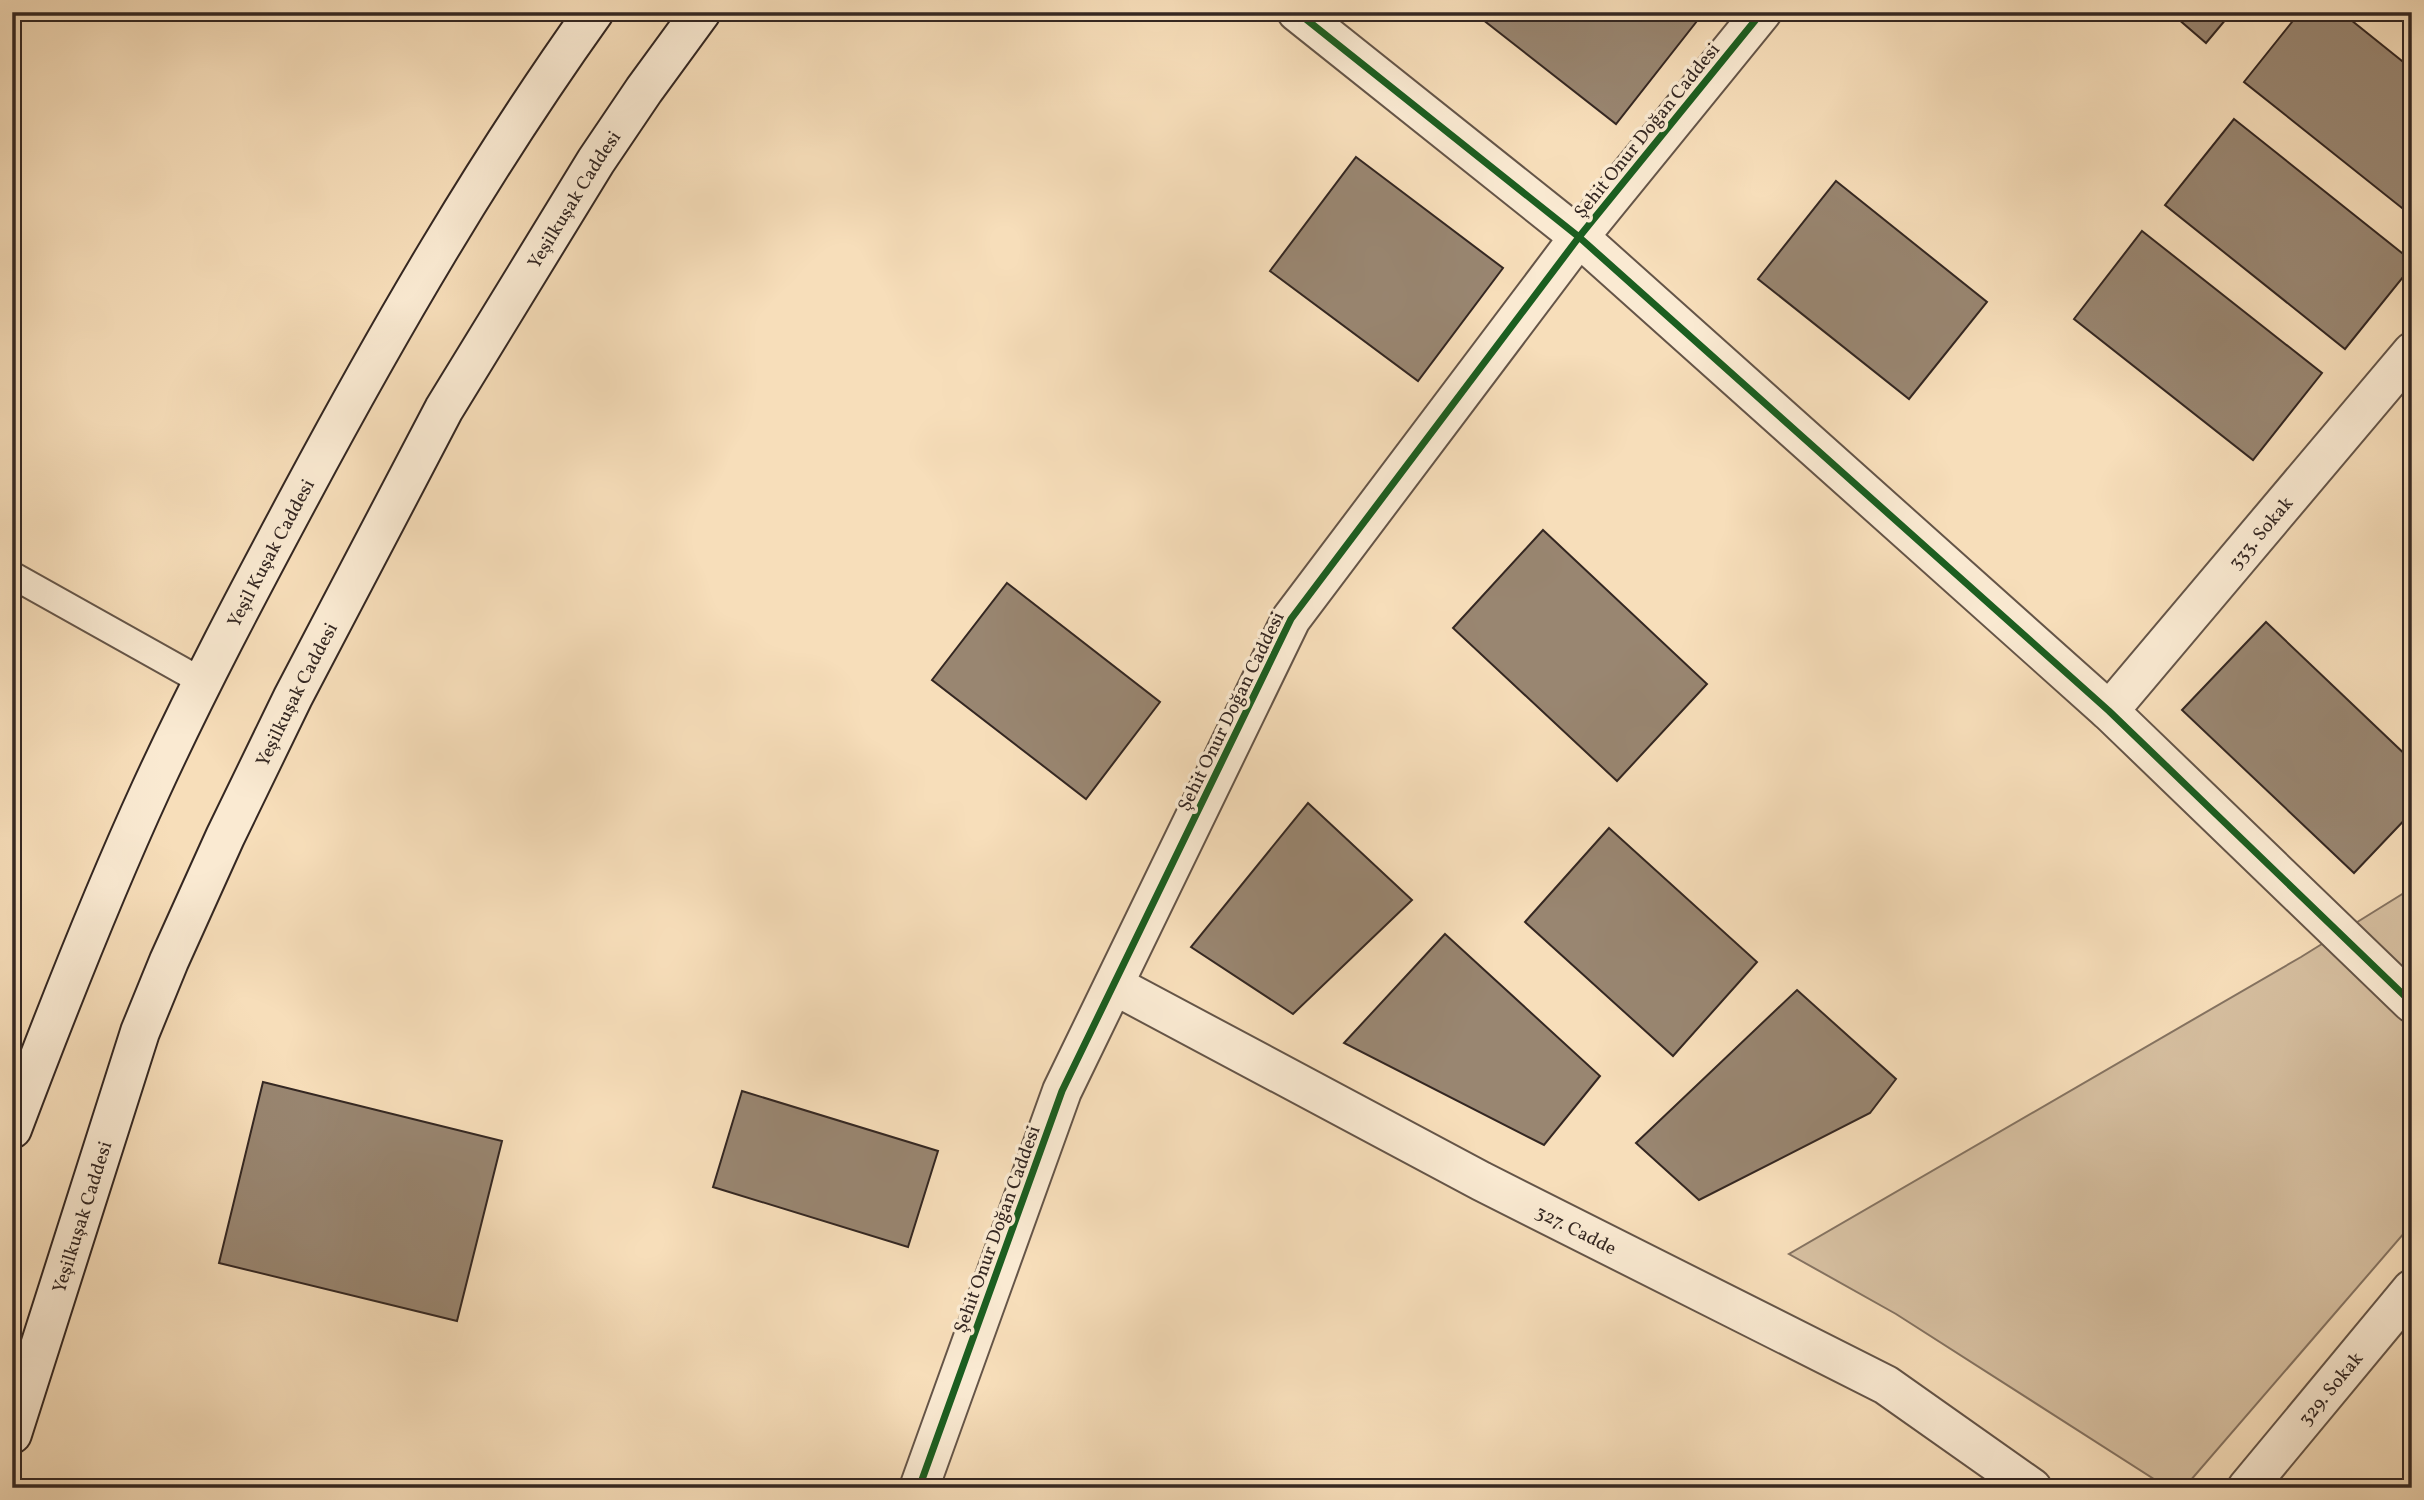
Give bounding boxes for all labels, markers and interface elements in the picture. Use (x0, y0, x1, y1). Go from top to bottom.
street label: Şehit Onur Doğan Caddesi (1568, 38, 1727, 225)
street label: Yeşilkuşak Caddesi (522, 126, 628, 274)
street label: Yeşil Kuşak Caddesi (222, 475, 322, 632)
street label: 333. Sokak (2223, 491, 2300, 575)
street label: Şehit Onur Doğan Caddesi (1172, 607, 1292, 816)
street label: Yeşilkuşak Caddesi (250, 618, 345, 771)
street label: Şehit Onur Doğan Caddesi (948, 1122, 1048, 1337)
street label: Yeşilkuşak Caddesi (47, 1138, 120, 1297)
street label: 327. Cadde (1531, 1200, 1621, 1262)
street label: 329. Sokak (2293, 1347, 2370, 1432)

